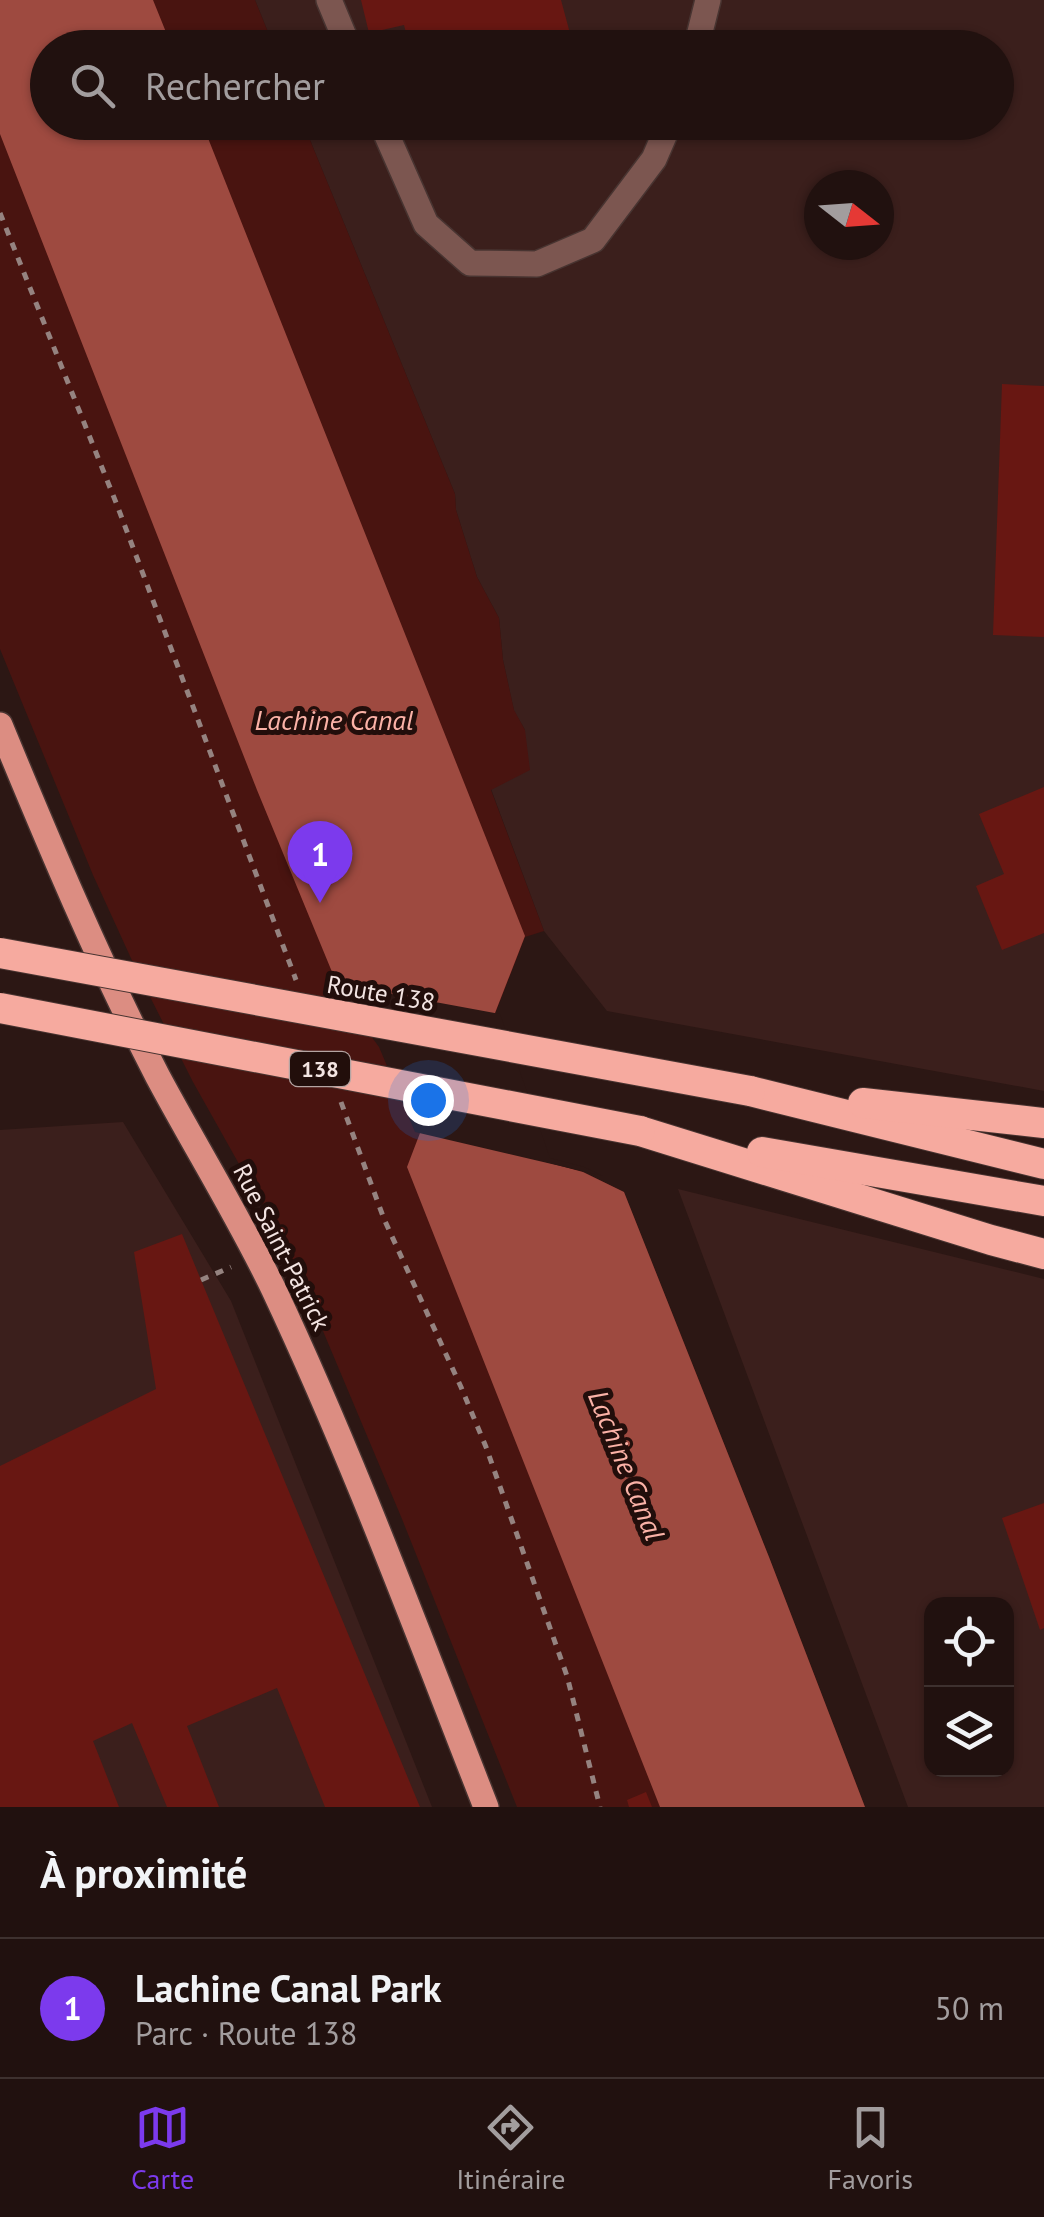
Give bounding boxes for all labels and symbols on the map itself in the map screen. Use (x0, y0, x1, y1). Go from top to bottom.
north arrow (804, 170, 894, 260)
water label: Lachine Canal (255, 701, 414, 738)
pin: 1 (288, 820, 352, 903)
street label: Route 138 (325, 968, 437, 1018)
road number: 138 (290, 1052, 350, 1086)
your location (403, 1075, 454, 1126)
street label: Rue Saint-Patrick (226, 1158, 338, 1336)
water label: Lachine Canal (580, 1384, 674, 1546)

